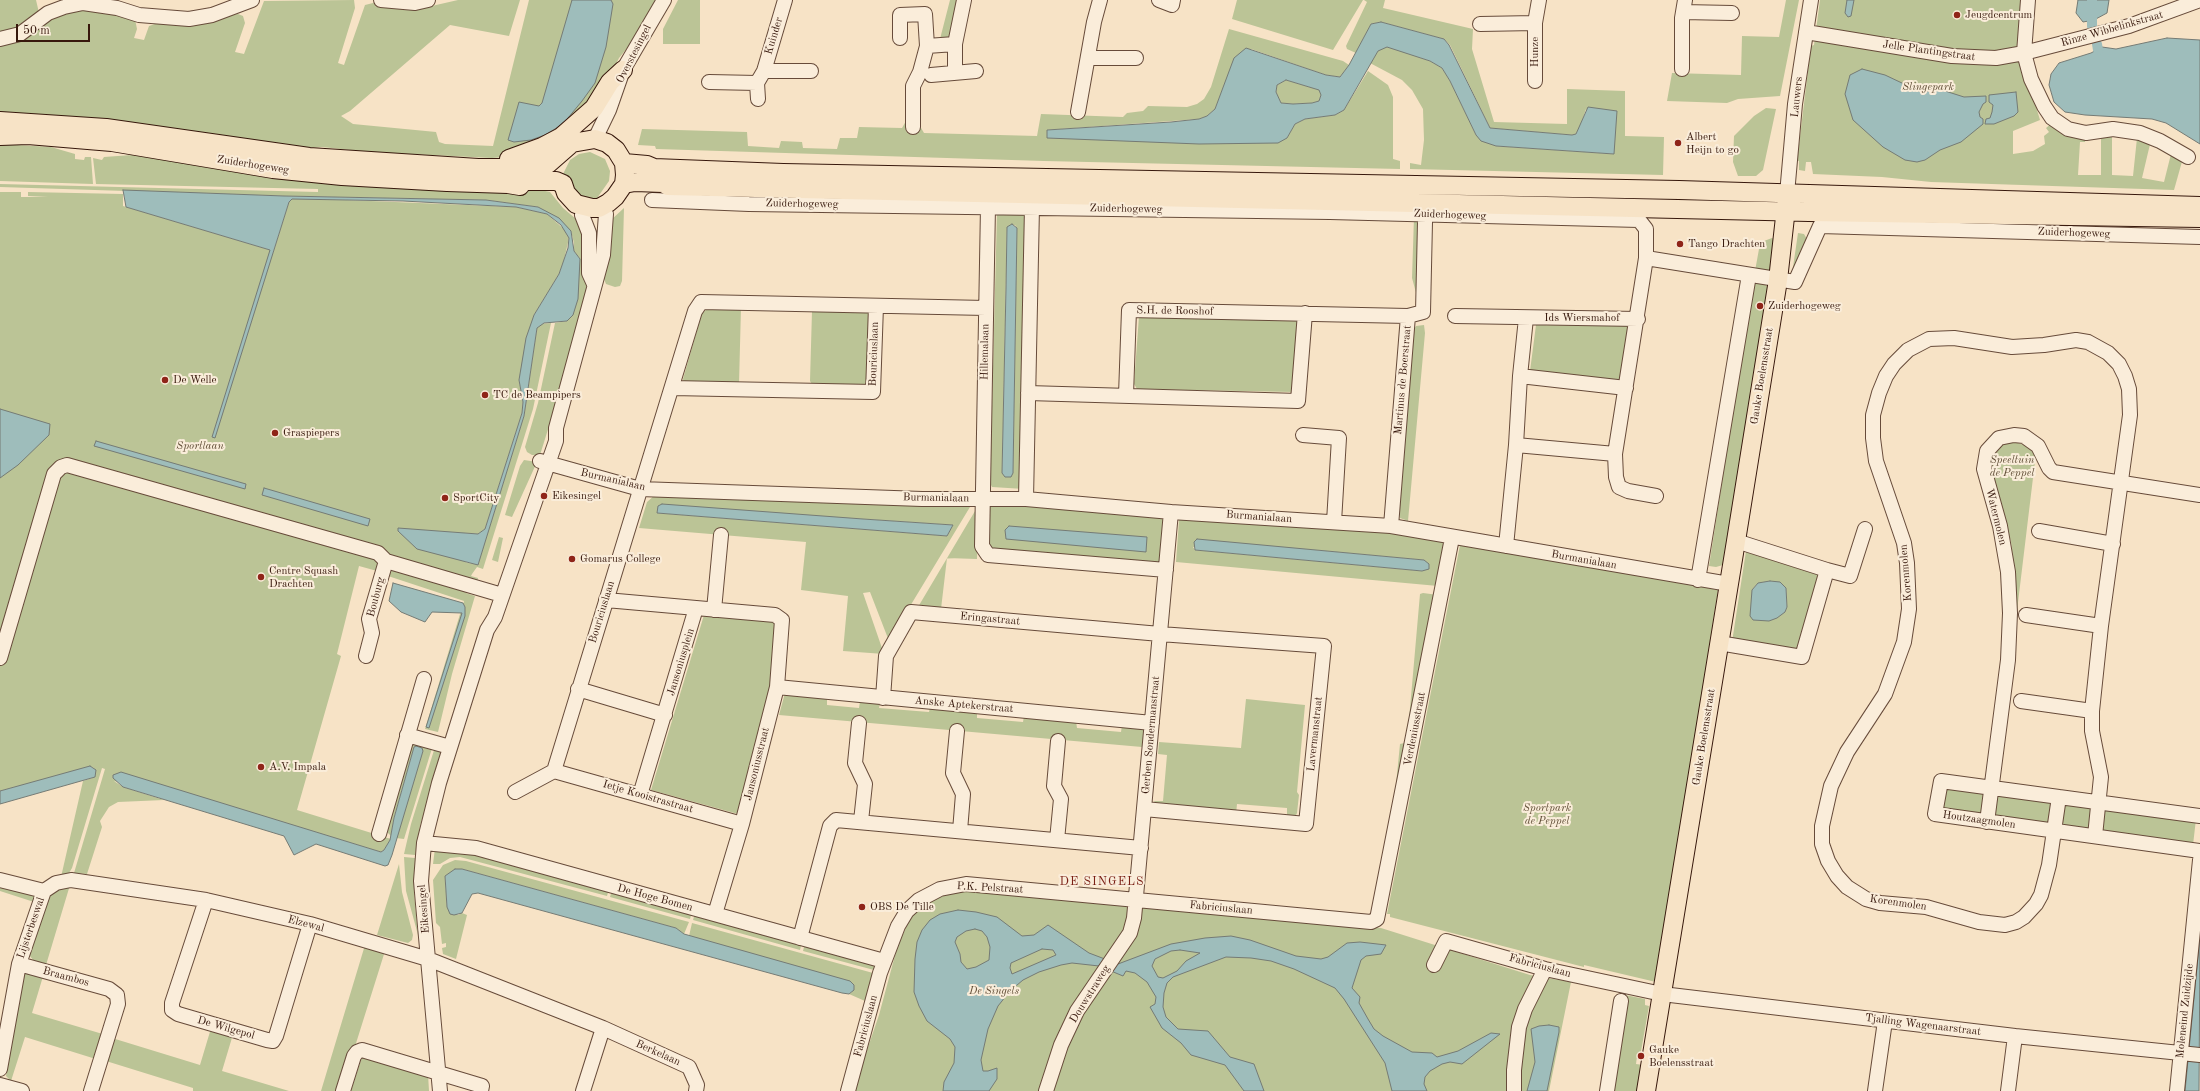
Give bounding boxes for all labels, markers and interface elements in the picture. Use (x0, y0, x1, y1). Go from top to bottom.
place label: Jeugdcentrum (1965, 8, 2032, 22)
street label: Rinze Wibbelinkstraat (2059, 8, 2165, 50)
marker: Jeugdcentrum (1952, 10, 1962, 20)
scale bar (18, 16, 92, 42)
street label: Kuinder (762, 16, 786, 56)
street label: Overstesingel (614, 23, 654, 85)
text: 50 m (23, 25, 50, 37)
street label: Hunze (1528, 37, 1542, 67)
street label: Jelle Plantingstraat (1882, 38, 1976, 64)
street label: Lauwers (1788, 76, 1806, 118)
park label: Slingepark (1902, 80, 1954, 94)
place label: Albert Heijn to go (1686, 130, 1739, 156)
marker: Albert Heijn to go (1673, 138, 1683, 148)
street label: Zuiderhogeweg (216, 153, 290, 177)
street label: Zuiderhogeweg (766, 197, 838, 211)
street label: Zuiderhogeweg (1090, 202, 1162, 216)
street label: Zuiderhogeweg (1413, 207, 1487, 223)
street label: Zuiderhogeweg (2037, 225, 2111, 241)
place label: Tango Drachten (1688, 237, 1765, 251)
marker: Tango Drachten (1675, 239, 1685, 249)
place label: Zuiderhogeweg (1768, 299, 1841, 313)
marker: Zuiderhogeweg (1755, 301, 1765, 311)
street label: S.H. de Rooshof (1136, 304, 1214, 318)
street label: Ids Wiersmahof (1544, 311, 1620, 325)
street label: Bouriciuslaan (866, 321, 882, 387)
street label: Hillemalaan (978, 324, 992, 380)
street label: Martinus de Boerstraat (1392, 325, 1414, 435)
street label: Gauke Boelensstraat (1748, 327, 1776, 425)
place label: De Welle (173, 373, 216, 387)
marker: De Welle (160, 375, 170, 385)
place label: TC de Beampipers (493, 388, 581, 402)
marker: TC de Beampipers (480, 390, 490, 400)
place label: Graspiepers (283, 426, 339, 440)
marker: Graspiepers (270, 428, 280, 438)
park label: Sportlaan (176, 439, 224, 453)
park label: Speeltuin de Peppel (1990, 453, 2034, 479)
street label: Burmanialaan (579, 466, 647, 494)
street label: Watermolen (1983, 487, 2009, 547)
place label: Eikesingel (552, 489, 601, 503)
place label: SportCity (453, 491, 499, 505)
marker: Eikesingel (539, 491, 549, 501)
street label: Burmanialaan (903, 491, 969, 505)
marker: SportCity (440, 493, 450, 503)
street label: Burmanialaan (1225, 508, 1293, 526)
street label: Korenmolen (1897, 544, 1915, 602)
street label: Burmanialaan (1550, 548, 1618, 572)
place label: Gomarus College (580, 552, 661, 566)
marker: Gomarus College (567, 554, 577, 564)
place label: Centre Squash Drachten (269, 564, 338, 590)
marker: Centre Squash Drachten (256, 572, 266, 582)
street label: Bouburg (364, 576, 388, 618)
street label: Bouriciuslaan (586, 579, 618, 645)
street label: Eringastraat (959, 610, 1021, 628)
street label: Jansoniusplein (664, 627, 698, 697)
street label: Gerben Sondermanstraat (1139, 675, 1163, 795)
street label: Gauke Boelensstraat (1690, 688, 1718, 786)
street label: Verdeniusstraat (1401, 691, 1429, 767)
street label: Anske Aptekerstraat (914, 694, 1014, 716)
street label: Lavermanstraat (1305, 696, 1325, 772)
street label: Jansoniusstraat (742, 726, 772, 802)
place label: A.V. Impala (269, 760, 326, 774)
marker: A.V. Impala (256, 762, 266, 772)
street label: Ietje Kooistrastraat (601, 778, 695, 816)
park label: Sportpark de Peppel (1523, 801, 1571, 827)
street label: Houtzaagmolen (1942, 808, 2016, 832)
district label: DE SINGELS (1060, 875, 1144, 889)
street label: P.K. Pelstraat (956, 880, 1024, 896)
street label: De Hoge Bomen (616, 882, 694, 914)
street label: Eikesingel (415, 884, 433, 934)
street label: Korenmolen (1869, 892, 1927, 914)
street label: Lijsterbeswal (14, 896, 48, 960)
street label: Fabriciuslaan (1189, 899, 1253, 917)
place label: OBS De Tille (870, 900, 934, 914)
marker: OBS De Tille (857, 902, 867, 912)
street label: Elzewal (286, 913, 326, 935)
street label: Fabriciuslaan (1508, 951, 1572, 981)
street label: Douwstraweg (1067, 963, 1113, 1025)
street label: Moleneind Zuidzijde (2173, 963, 2197, 1059)
street label: Braambos (41, 964, 91, 990)
park label: De Singels (969, 984, 1019, 998)
street label: Fabriciuslaan (851, 994, 881, 1058)
street label: Tjalling Wagenaarstraat (1864, 1011, 1982, 1039)
street label: De Wilgepol (196, 1014, 256, 1042)
street label: Berkelaan (634, 1037, 682, 1069)
place label: Gauke Boelensstraat (1649, 1043, 1714, 1069)
marker: Gauke Boelensstraat (1636, 1051, 1646, 1061)

